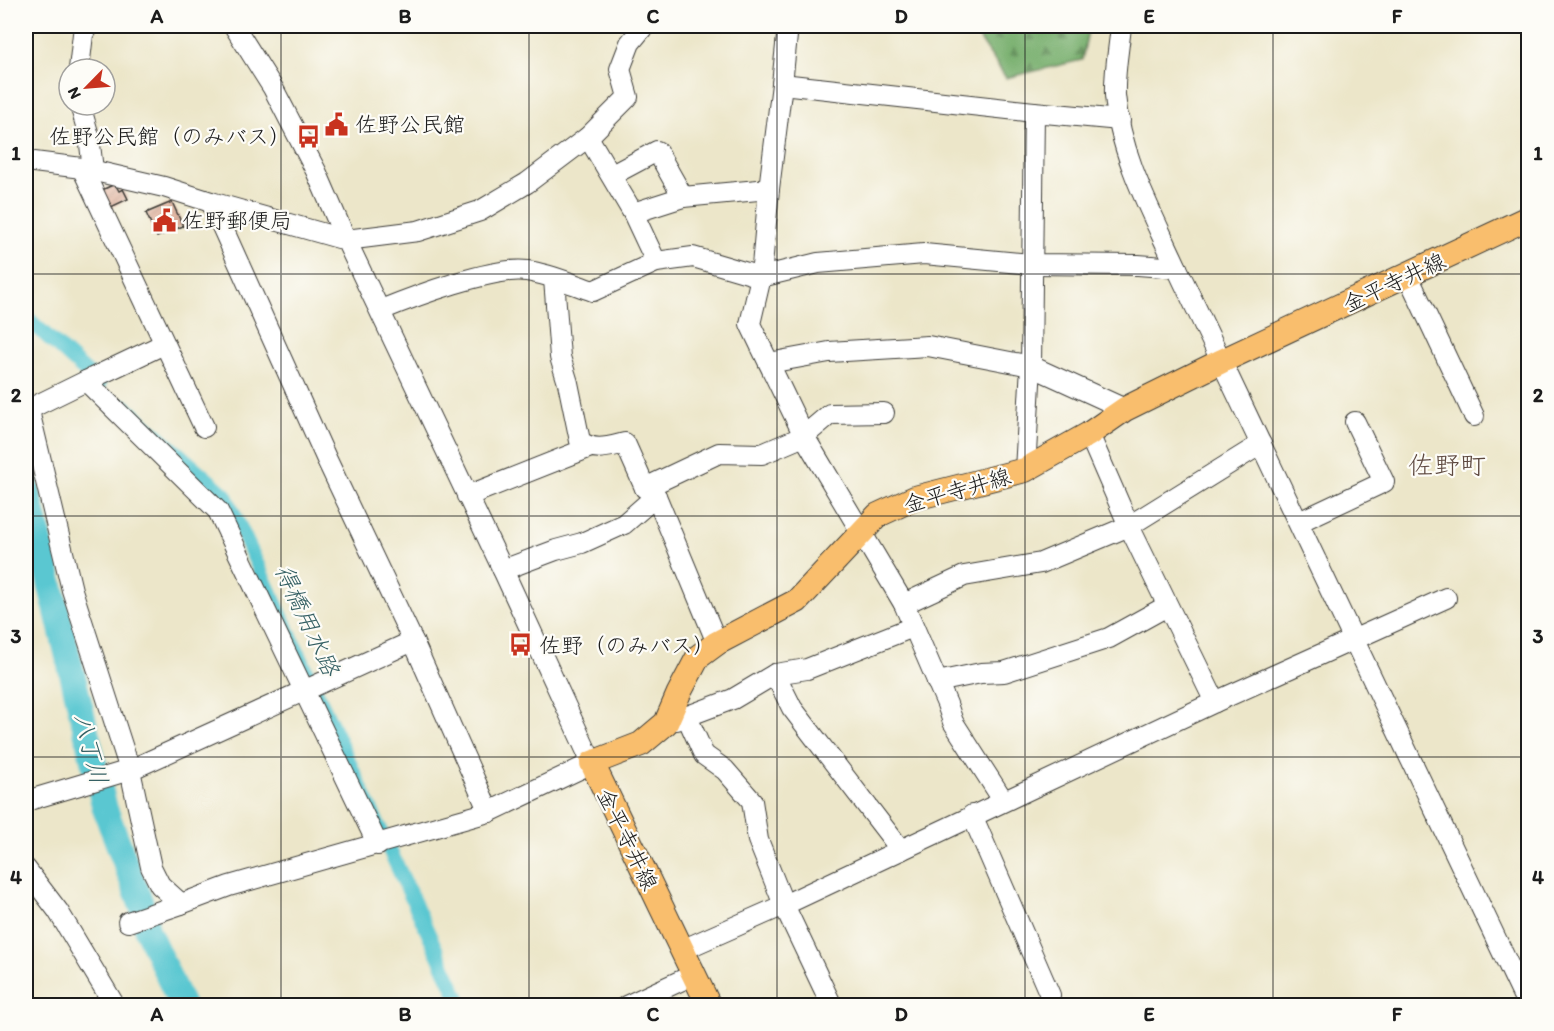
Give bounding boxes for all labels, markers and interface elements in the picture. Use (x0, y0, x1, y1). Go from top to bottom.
text: A (150, 4, 164, 28)
text: B (399, 4, 412, 28)
text: C (647, 4, 660, 28)
text: D (894, 4, 908, 28)
text: E (1143, 4, 1155, 28)
text: F (1392, 4, 1403, 28)
north arrow (57, 57, 117, 117)
text: N (63, 84, 85, 102)
public building icon: 佐野公民館 (324, 111, 350, 137)
place label: 佐野公民館 (355, 111, 465, 138)
place label: 佐野公民館（のみバス） (49, 123, 291, 150)
bus stop icon: 佐野公民館（のみバス） (296, 123, 322, 149)
text: 1 (11, 141, 21, 165)
text: 1 (1533, 141, 1543, 165)
public building icon: 佐野郵便局 (151, 207, 177, 233)
place label: 佐野郵便局 (182, 207, 292, 234)
street label: 金平寺井線 (1339, 247, 1450, 318)
text: 2 (11, 383, 22, 407)
text: 2 (1533, 383, 1544, 407)
district label: 佐野町 (1408, 449, 1486, 481)
street label: 金平寺井線 (901, 462, 1014, 519)
water label: 得橋用水路 (269, 559, 347, 682)
text: 3 (11, 624, 22, 648)
text: 3 (1533, 624, 1544, 648)
bus stop icon: 佐野（のみバス） (508, 632, 534, 658)
place label: 佐野（のみバス） (539, 632, 715, 659)
water label: 八丁川 (69, 710, 114, 787)
street label: 金平寺井線 (591, 784, 664, 895)
text: 4 (10, 865, 22, 889)
text: 4 (1532, 865, 1544, 889)
text: A (150, 1002, 164, 1026)
text: B (399, 1002, 412, 1026)
text: C (647, 1002, 660, 1026)
text: D (894, 1002, 908, 1026)
text: E (1143, 1002, 1155, 1026)
text: F (1392, 1002, 1403, 1026)

